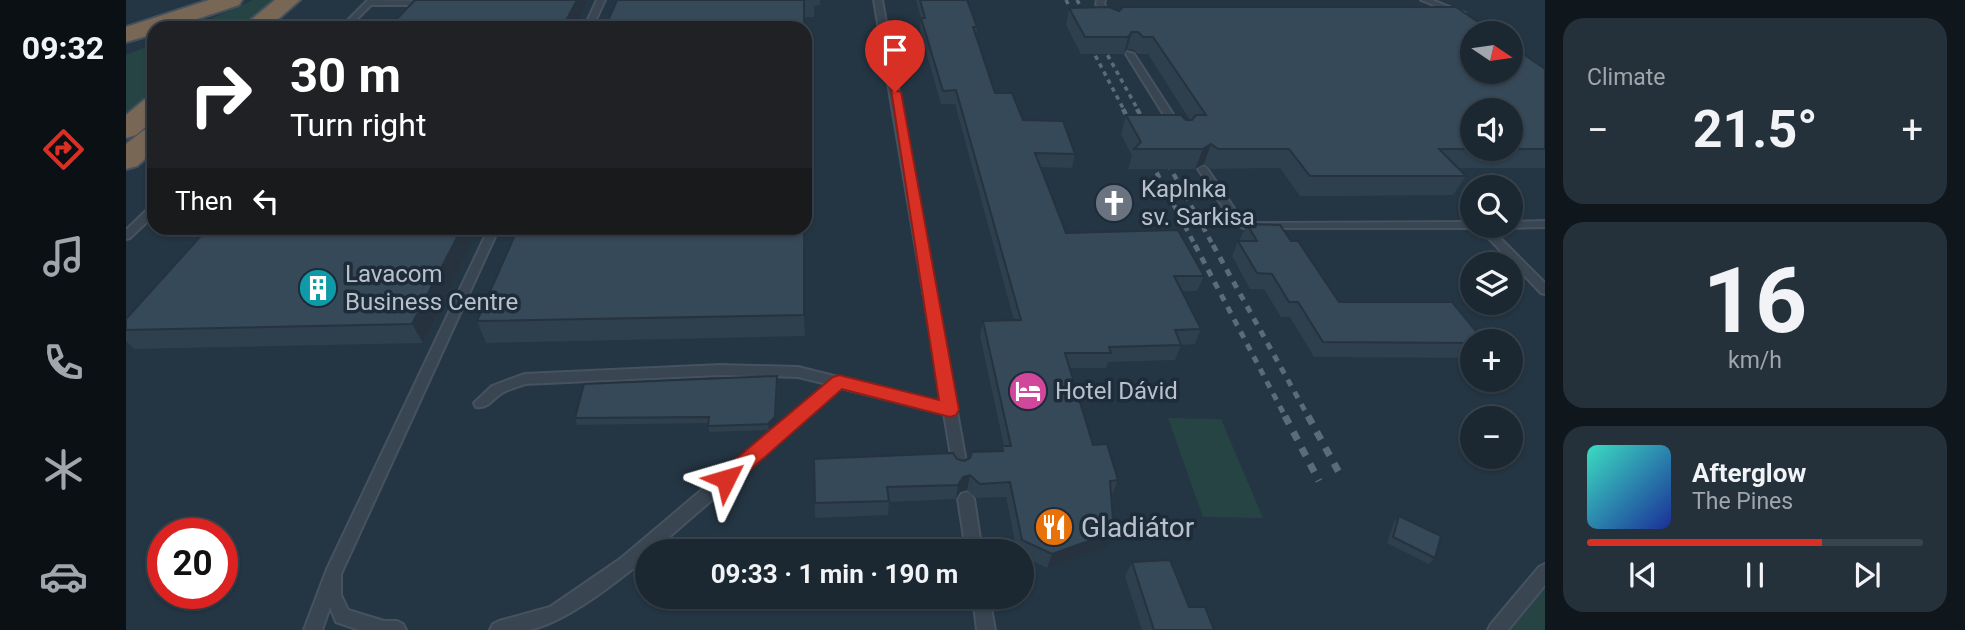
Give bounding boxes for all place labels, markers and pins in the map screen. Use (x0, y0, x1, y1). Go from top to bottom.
pin (865, 20, 925, 92)
place label: Kaplnka sv. Sarkisa (1141, 175, 1255, 231)
church icon: Kaplnka sv. Sarkisa (1093, 182, 1135, 224)
place label: Lavacom Business Centre (345, 260, 518, 316)
building icon: Lavacom Business Centre (297, 267, 339, 309)
hotel icon: Hotel Dávid (1007, 370, 1049, 412)
place label: Hotel Dávid (1055, 377, 1178, 405)
restaurant icon: Gladiátor (1033, 506, 1075, 548)
place label: Gladiátor (1081, 511, 1195, 544)

